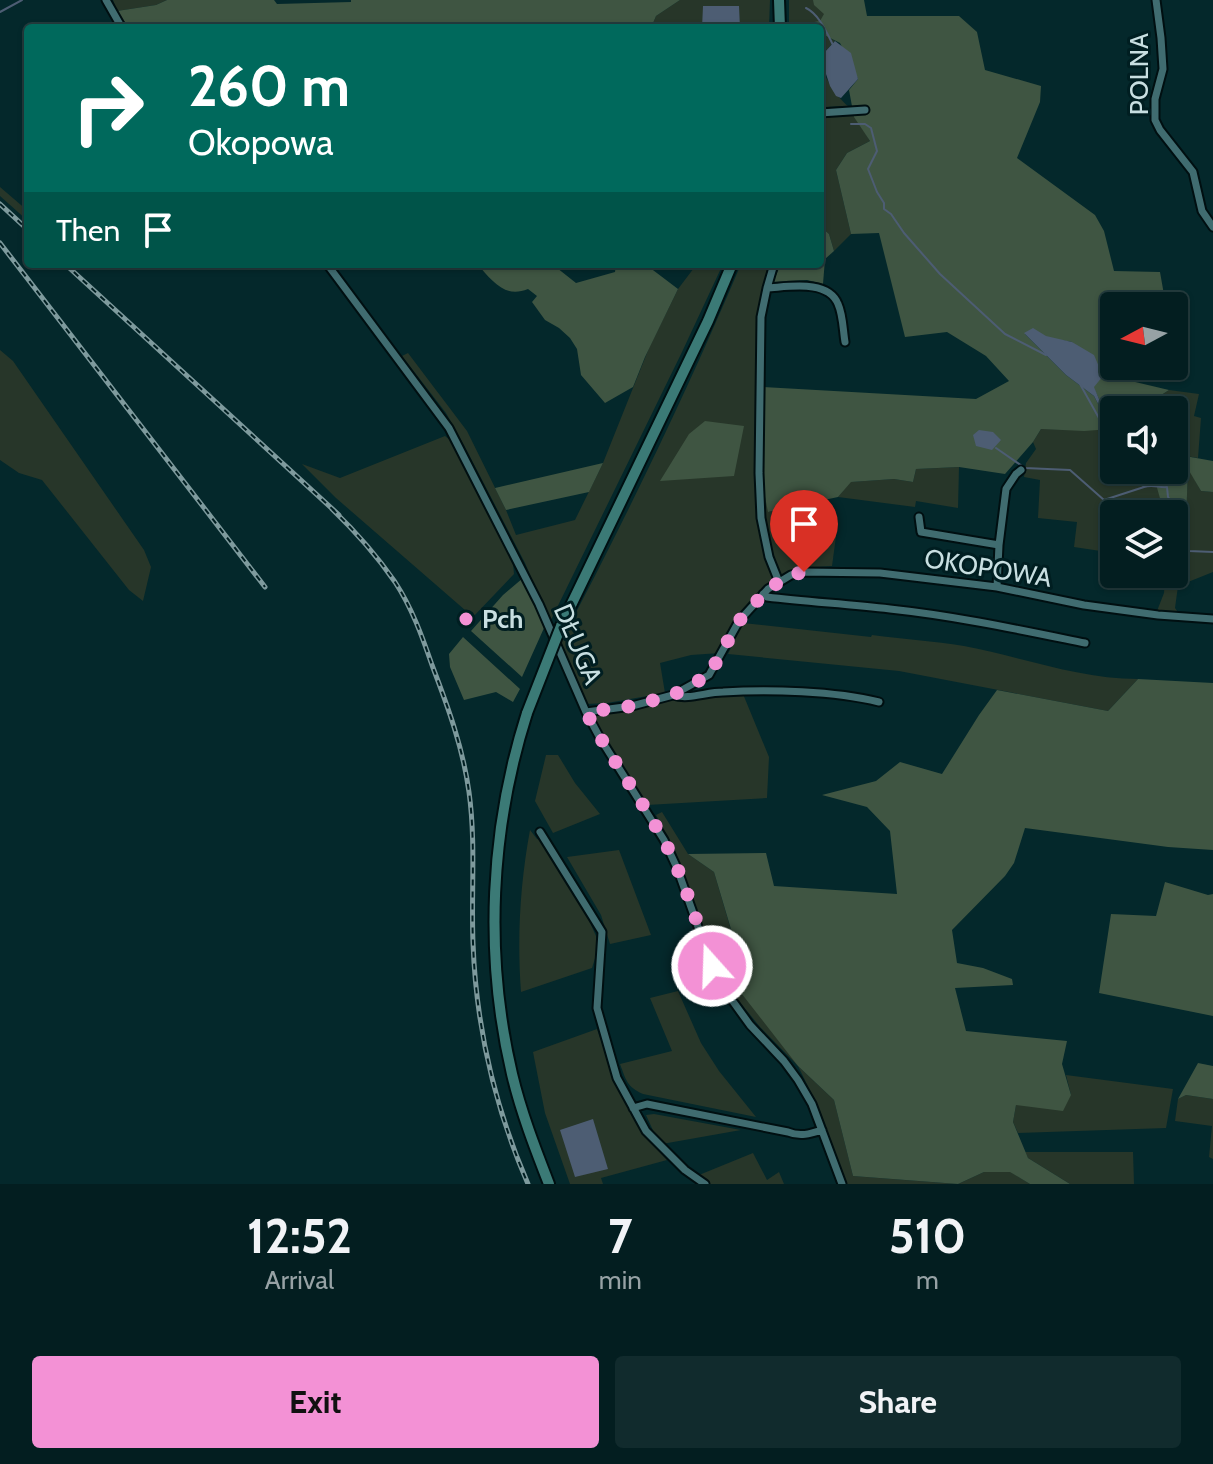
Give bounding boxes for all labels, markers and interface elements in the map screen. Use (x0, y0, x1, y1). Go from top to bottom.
street label: POLNA (1123, 33, 1155, 115)
text: 260 m (188, 52, 350, 120)
icon: right (56, 56, 160, 160)
text: Okopowa (188, 120, 334, 164)
icon: arrive (136, 208, 180, 252)
text: Then (56, 212, 120, 249)
north arrow (1100, 292, 1188, 380)
map controls (1100, 292, 1188, 588)
button: sound (1100, 396, 1188, 484)
pin (770, 490, 838, 572)
button: layers (1100, 500, 1188, 588)
icon: arrive (782, 502, 826, 546)
street label: OKOPOWA (922, 542, 1054, 594)
street label: DŁUGA (547, 599, 609, 689)
place label: Pch (482, 603, 523, 635)
marker: Pch (457, 610, 475, 628)
position arrow (670, 924, 754, 1008)
text: 12:52 (247, 1207, 352, 1265)
text: 7 (608, 1207, 633, 1265)
text: 510 (889, 1207, 966, 1265)
text: Arrival (265, 1264, 334, 1296)
text: min (599, 1264, 642, 1296)
text: m (916, 1264, 939, 1296)
button: Exit (32, 1356, 599, 1448)
button: Share (615, 1356, 1181, 1448)

